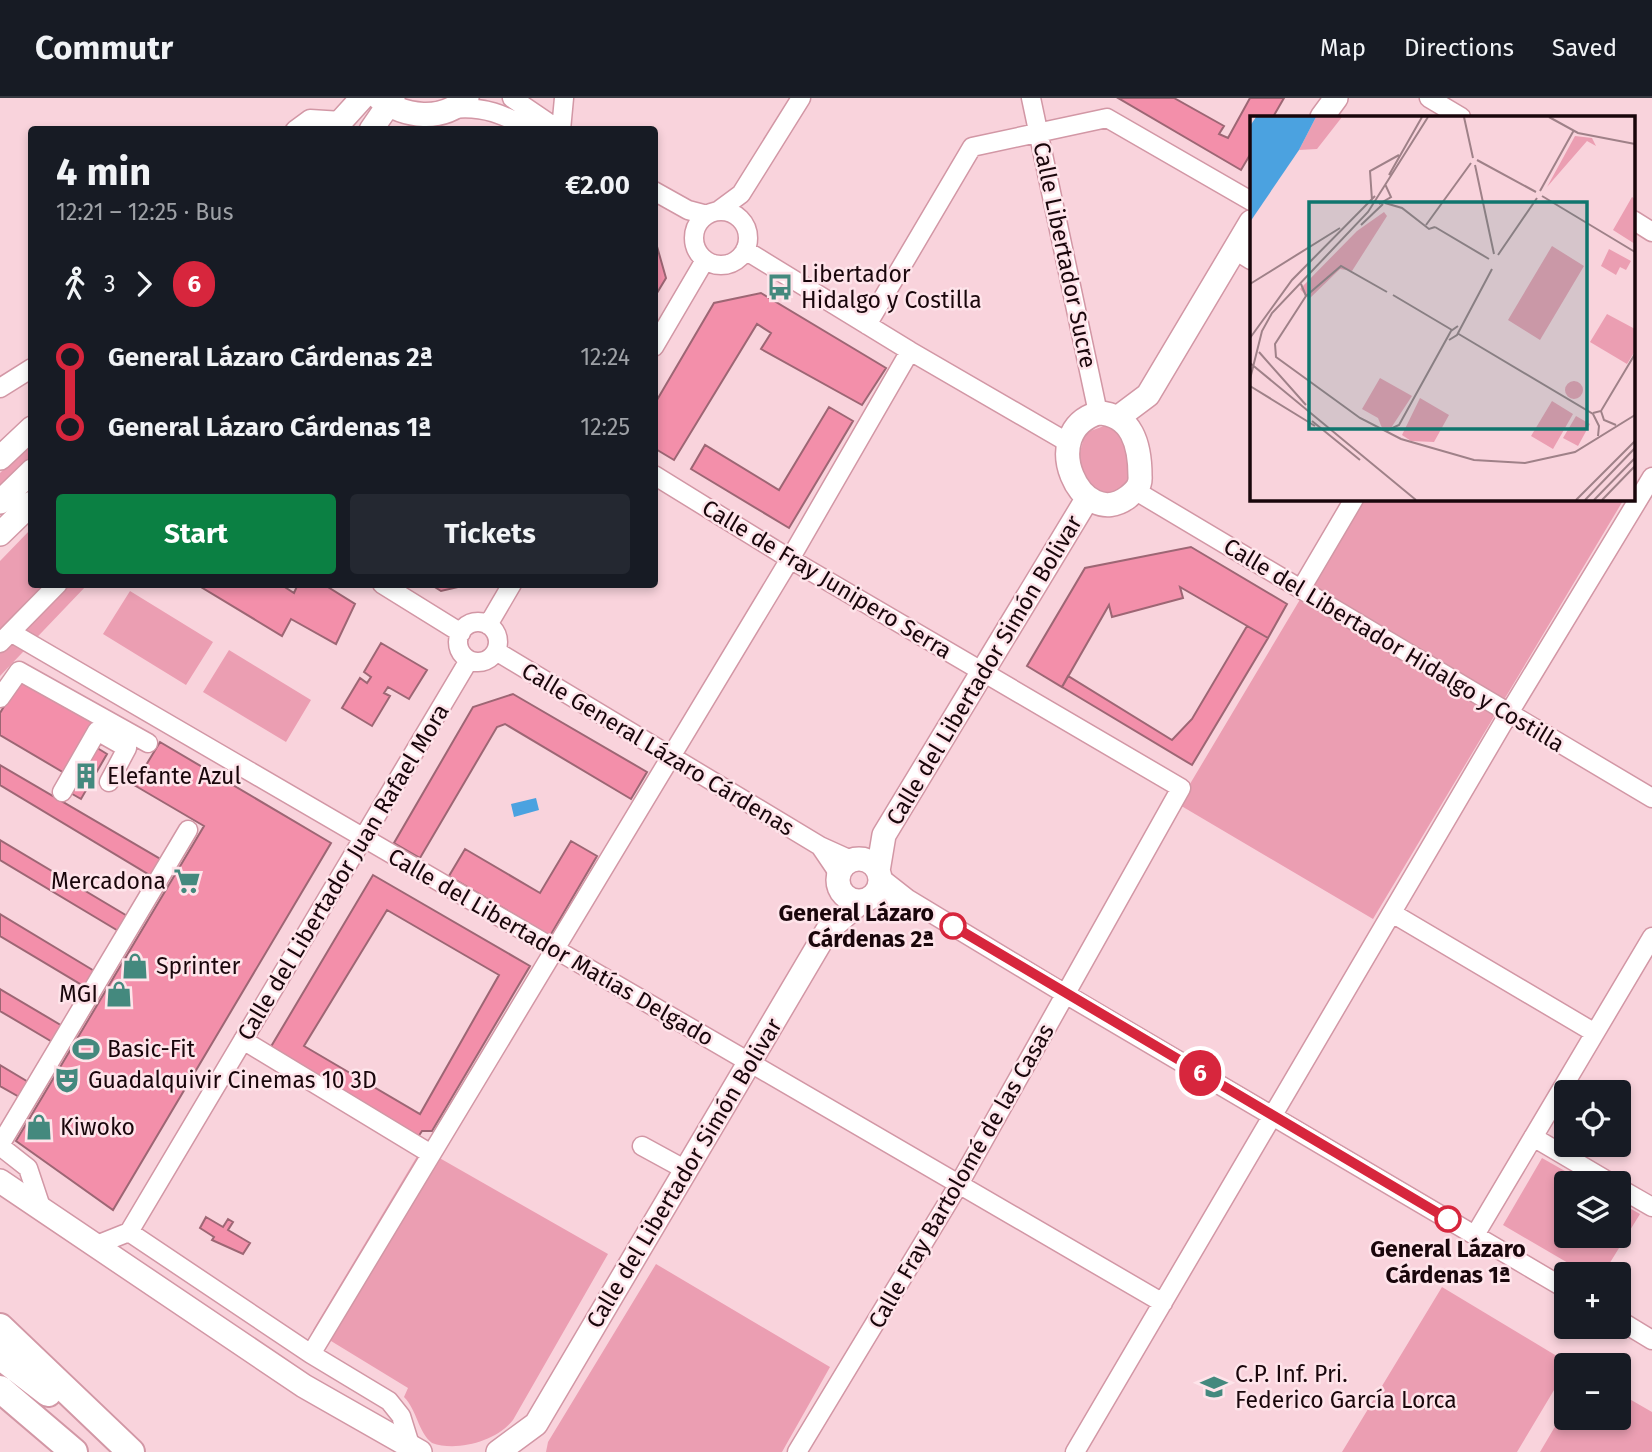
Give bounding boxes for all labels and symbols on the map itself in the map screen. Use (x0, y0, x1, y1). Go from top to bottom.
inset map (1250, 116, 1634, 500)
street label: Calle Libertador Sucre (1027, 139, 1103, 371)
place label: Libertador Hidalgo y Costilla (801, 260, 982, 314)
bus stop icon: Libertador Hidalgo y Costilla (765, 272, 795, 302)
street label: Calle de Fray Junipero Serra (697, 493, 957, 665)
street label: Calle del Libertador Simón Bolivar (880, 510, 1088, 830)
street label: Calle del Libertador Hidalgo y Costilla (1219, 532, 1569, 758)
street label: Calle General Lázaro Cárdenas (517, 656, 799, 842)
street label: Calle del Libertador Juan Rafael Mora (231, 699, 455, 1045)
building icon: Elefante Azul (71, 761, 101, 791)
place label: Elefante Azul (107, 762, 241, 790)
street label: Calle del Libertador Matías Delgado (383, 842, 719, 1052)
supermarket icon: Mercadona (172, 866, 202, 896)
place label: Mercadona (51, 867, 166, 895)
place label: General Lázaro Cárdenas 2ª (778, 899, 934, 953)
marker: General Lázaro Cárdenas 2ª (940, 913, 966, 939)
shop icon: Sprinter (120, 951, 150, 981)
place label: Sprinter (156, 952, 241, 980)
shop icon: MGI (104, 979, 134, 1009)
place label: MGI (59, 980, 98, 1008)
street label: Calle del Libertador Simón Bolivar (580, 1013, 788, 1333)
street label: Calle Fray Bartolomé de las Casas (862, 1019, 1060, 1333)
sports icon: Basic-Fit (71, 1034, 101, 1064)
place label: Basic-Fit (107, 1035, 196, 1063)
line badge: 6 (1177, 1050, 1223, 1096)
theatre icon: Guadalquivir Cinemas 10 3D (52, 1065, 82, 1095)
place label: Guadalquivir Cinemas 10 3D (88, 1066, 377, 1094)
shop icon: Kiwoko (24, 1112, 54, 1142)
place label: Kiwoko (60, 1113, 135, 1141)
marker: General Lázaro Cárdenas 1ª (1435, 1206, 1461, 1232)
place label: General Lázaro Cárdenas 1ª (1370, 1235, 1526, 1289)
place label: C.P. Inf. Pri. Federico García Lorca (1235, 1360, 1457, 1414)
school or university icon: C.P. Inf. Pri. Federico García Lorca (1199, 1372, 1229, 1402)

